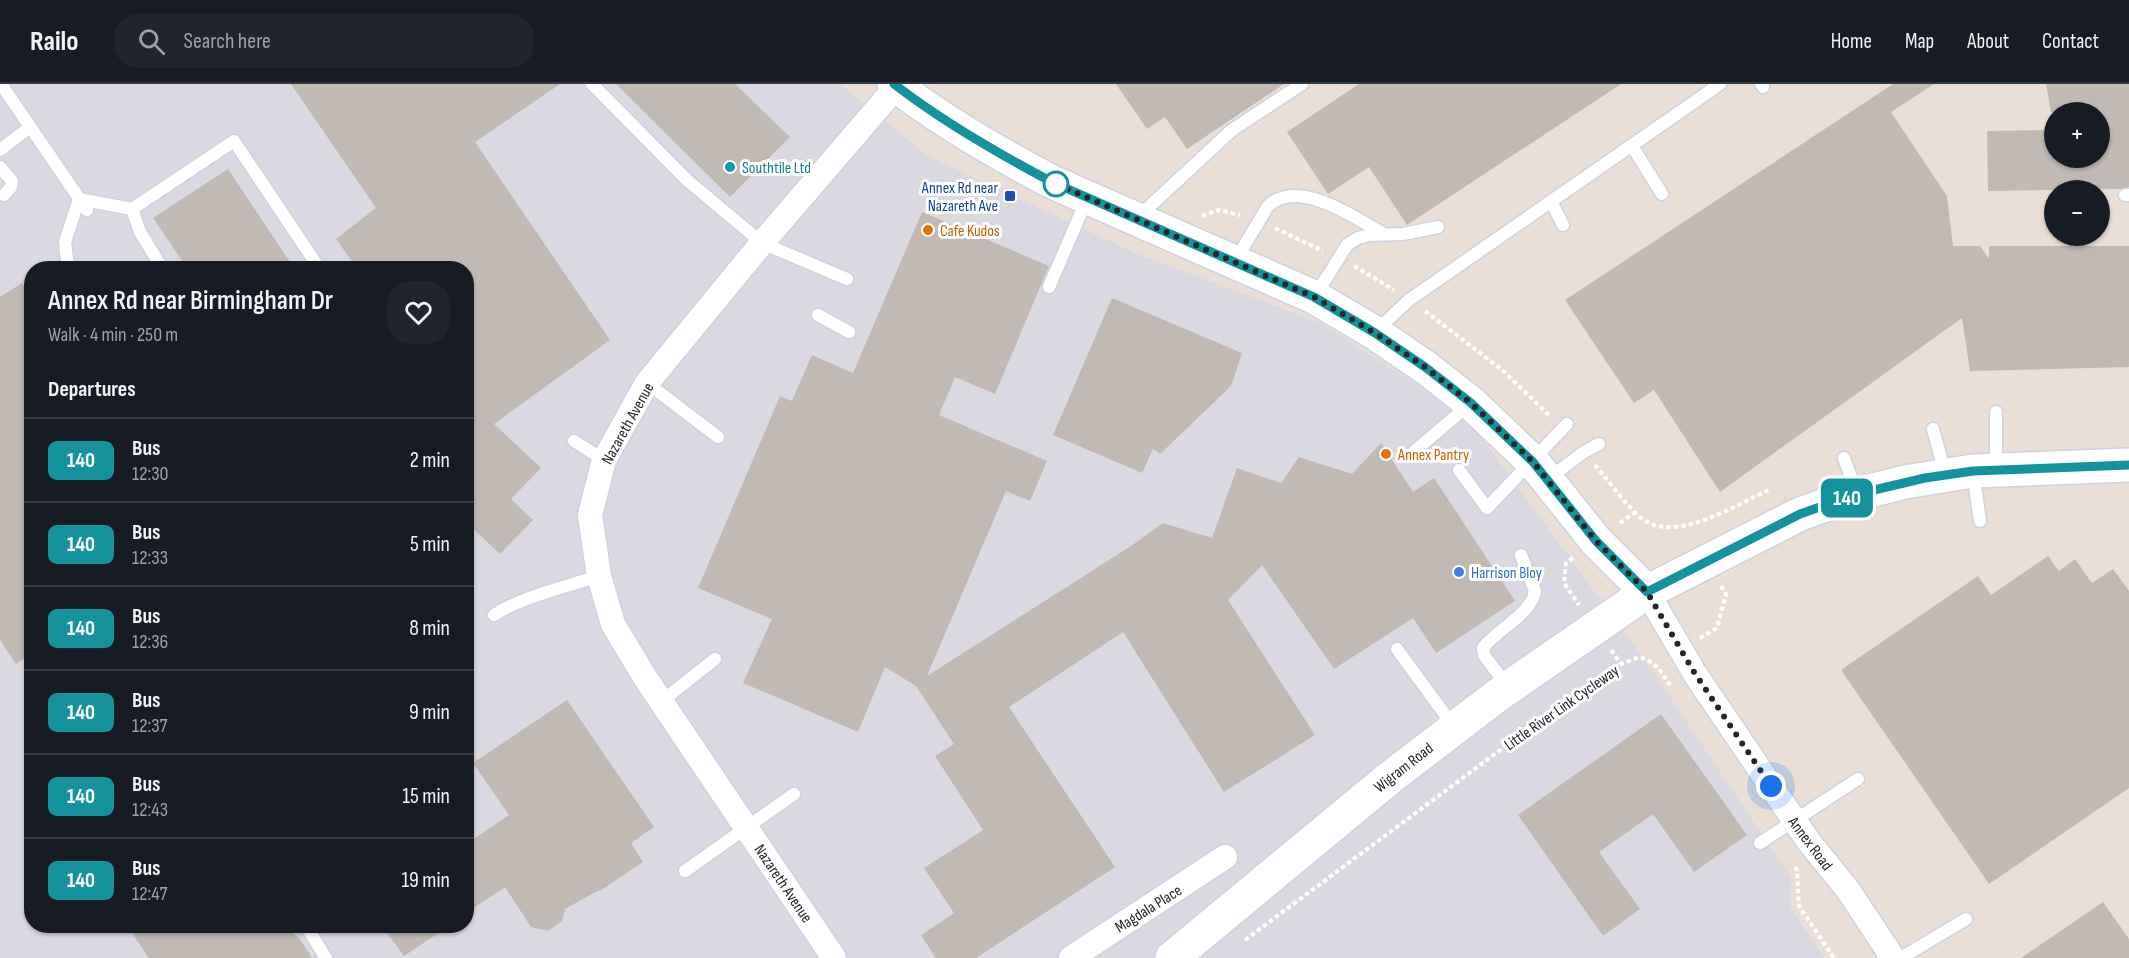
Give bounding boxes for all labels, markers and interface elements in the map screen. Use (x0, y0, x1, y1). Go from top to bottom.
search box (114, 14, 534, 68)
text: Railo (30, 25, 78, 58)
icon: search (135, 25, 168, 58)
text: Search here (183, 28, 271, 55)
text: Home (1831, 29, 1872, 54)
text: Map (1905, 29, 1934, 54)
text: About (1967, 29, 2009, 54)
text: Contact (2042, 29, 2099, 54)
map controls (2044, 102, 2110, 246)
button: + (2044, 102, 2110, 168)
place label: Southtile Ltd (742, 159, 811, 178)
marker: Southtile Ltd (723, 160, 737, 174)
unlabelled marker (1043, 171, 1069, 197)
place label: Annex Rd near Nazareth Ave (921, 179, 998, 216)
button: − (2044, 180, 2110, 246)
marker: Annex Rd near Nazareth Ave (1003, 189, 1017, 203)
place label: Cafe Kudos (940, 222, 1000, 241)
marker: Cafe Kudos (921, 223, 935, 237)
button: heart (387, 281, 450, 344)
text: Annex Rd near Birmingham Dr (48, 284, 333, 317)
text: Walk · 4 min · 250 m (48, 323, 178, 347)
text: Departures (48, 376, 136, 403)
street label: Nazareth Avenue (598, 380, 659, 468)
text: Bus (132, 435, 161, 462)
place label: Annex Pantry (1397, 446, 1469, 465)
text: 2 min (410, 447, 450, 474)
marker: Annex Pantry (1379, 447, 1393, 461)
text: 140 (67, 448, 95, 473)
text: 12:30 (132, 462, 169, 486)
line badge: 140 (1812, 478, 1882, 518)
text: 140 (1833, 486, 1861, 511)
text: Bus (132, 519, 161, 546)
text: 5 min (410, 531, 450, 558)
text: 140 (67, 532, 95, 557)
text: 12:33 (132, 546, 168, 570)
place label: Harrison Bloy (1471, 564, 1542, 583)
marker: Harrison Bloy (1452, 565, 1466, 579)
text: Bus (132, 603, 161, 630)
text: 8 min (409, 615, 450, 642)
text: 140 (67, 616, 95, 641)
text: 12:36 (132, 630, 168, 654)
street label: Little River Link Cycleway (1501, 662, 1623, 755)
text: Bus (132, 687, 161, 714)
text: 9 min (409, 699, 450, 726)
text: 140 (67, 700, 95, 725)
text: 12:37 (132, 714, 168, 738)
street label: Wigram Road (1371, 739, 1437, 797)
text: Bus (132, 771, 161, 798)
your location (1756, 771, 1786, 801)
text: 15 min (402, 783, 450, 810)
text: 140 (67, 784, 95, 809)
text: 12:43 (132, 798, 168, 822)
street label: Annex Road (1783, 812, 1836, 875)
street label: Nazareth Avenue (750, 841, 816, 927)
text: Bus (132, 855, 161, 882)
text: 19 min (401, 867, 450, 894)
text: 140 (67, 868, 95, 893)
street label: Magdala Place (1112, 881, 1186, 937)
text: 12:47 (132, 882, 167, 906)

